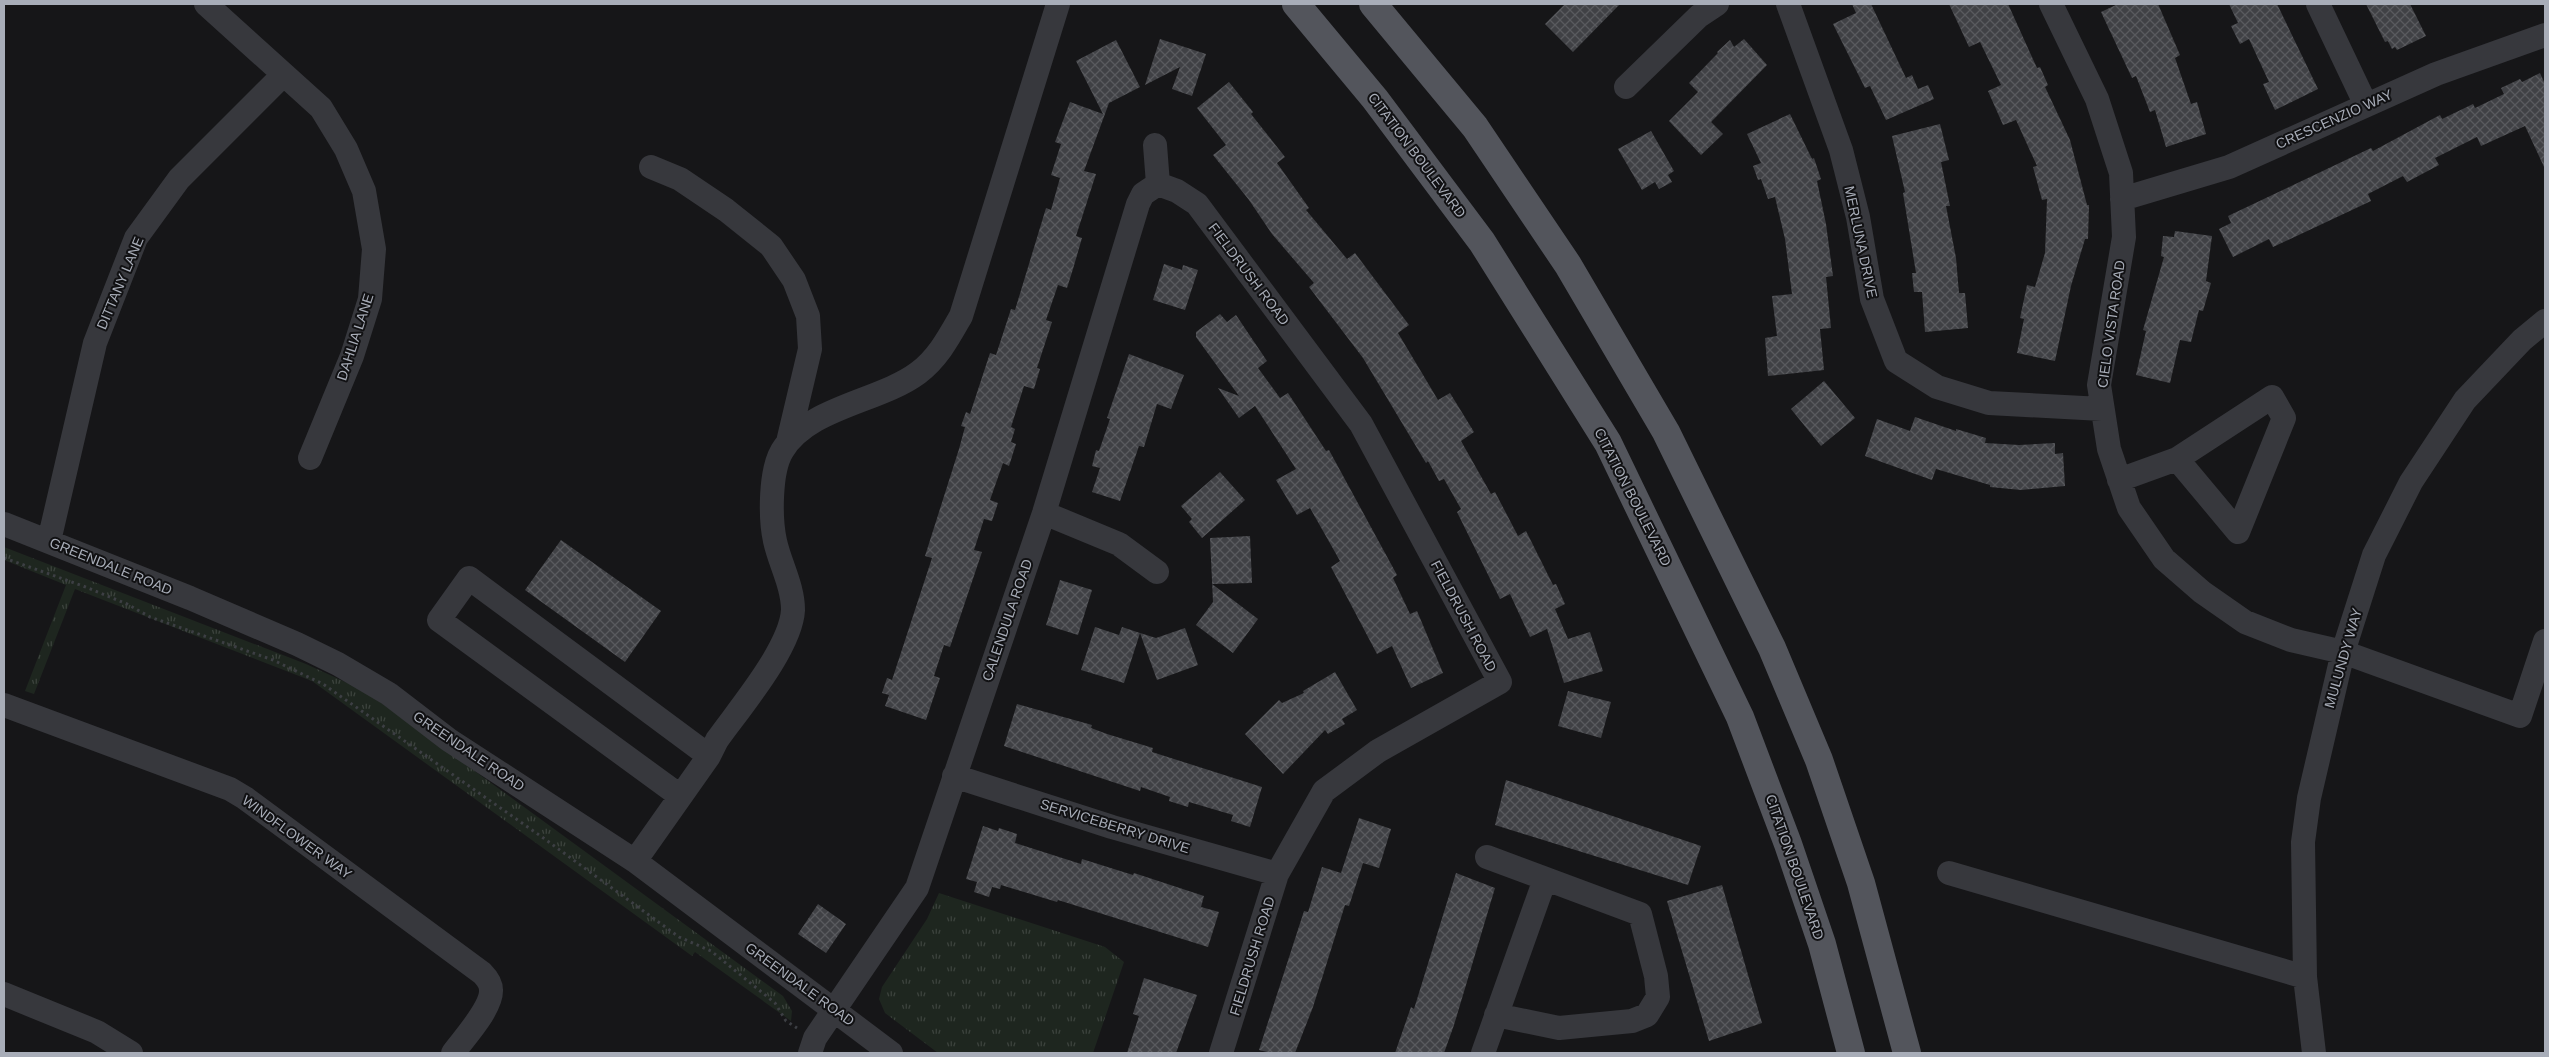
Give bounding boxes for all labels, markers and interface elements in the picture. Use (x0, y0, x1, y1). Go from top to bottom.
street label: CRESCENZIO WAY (2273, 86, 2395, 152)
street label: CITATION BOULEVARD (1365, 89, 1469, 221)
street label: MERLUNA DRIVE (1841, 184, 1881, 300)
street label: FIELDRUSH ROAD (1205, 220, 1293, 328)
street label: DITTANY LANE (93, 234, 147, 332)
street label: CIELO VISTA ROAD (2094, 259, 2128, 389)
street label: DAHLIA LANE (333, 292, 377, 382)
street label: CITATION BOULEVARD (1591, 425, 1675, 569)
street label: GREENDALE ROAD (47, 534, 175, 598)
street label: CALENDULA ROAD (979, 557, 1035, 683)
street label: FIELDRUSH ROAD (1428, 558, 1500, 674)
street label: MULUNDY WAY (2321, 606, 2365, 710)
street label: GREENDALE ROAD (410, 708, 528, 794)
street label: WINDFLOWER WAY (239, 792, 355, 882)
street label: CITATION BOULEVARD (1763, 792, 1827, 942)
street label: SERVICEBERRY DRIVE (1038, 796, 1192, 856)
street label: FIELDRUSH ROAD (1226, 895, 1278, 1017)
street label: GREENDALE ROAD (742, 939, 858, 1029)

